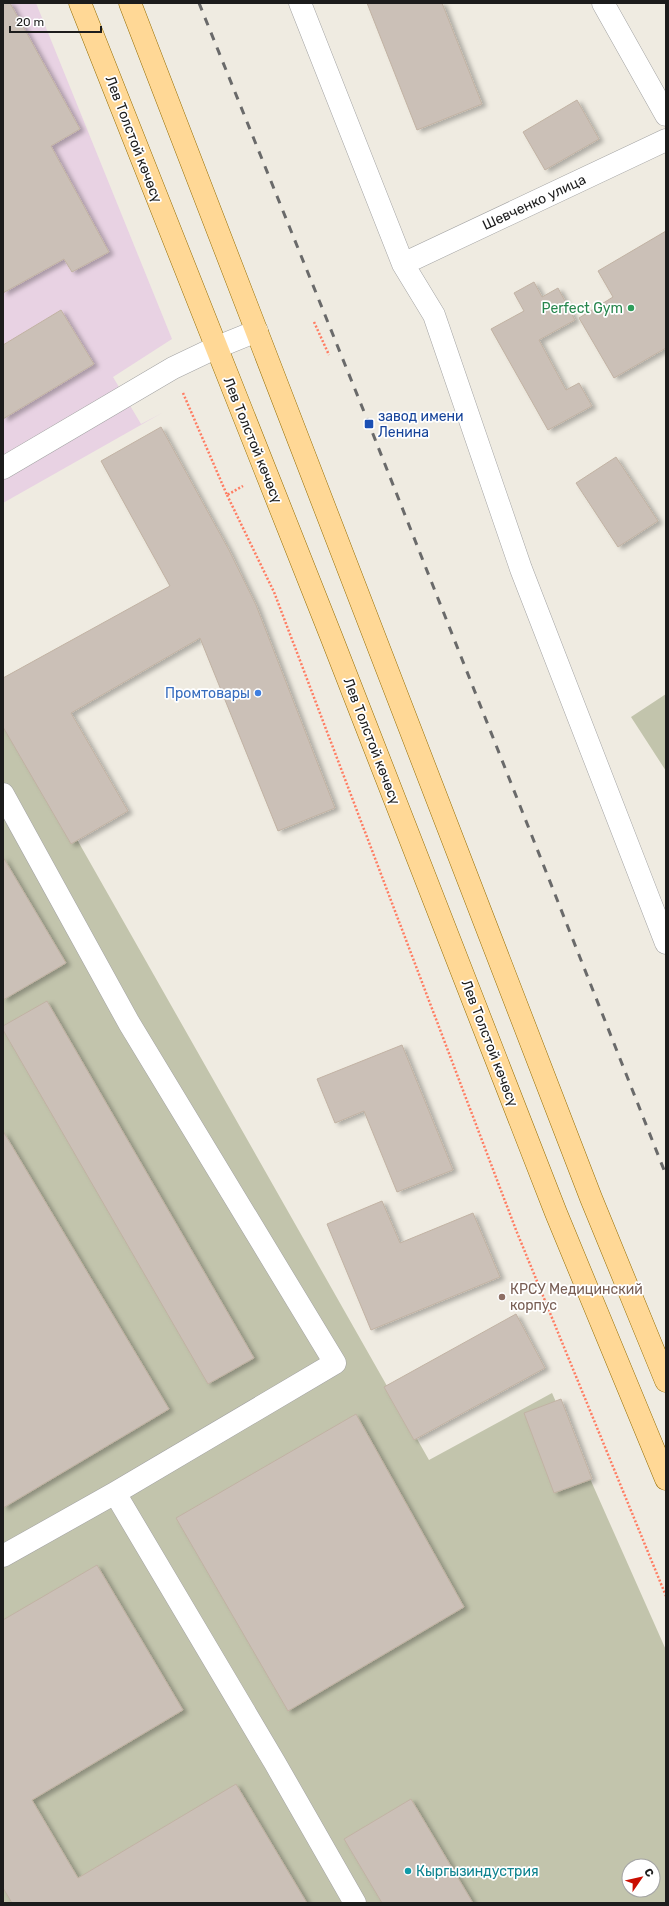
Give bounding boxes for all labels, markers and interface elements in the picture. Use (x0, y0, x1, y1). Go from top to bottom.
scale bar (10, 8, 101, 34)
text: 20 m (16, 15, 44, 29)
street label: Лев Толстой көчөсү (102, 73, 166, 206)
street label: Шевченко улица (480, 171, 589, 234)
place label: Perfect Gym (542, 300, 623, 317)
marker: Perfect Gym (626, 303, 636, 313)
street label: Лев Толстой көчөсү (219, 375, 286, 506)
place label: завод имени Ленина (378, 408, 464, 441)
marker: завод имени Ленина (363, 418, 375, 430)
street label: Лев Толстой көчөсү (340, 675, 404, 808)
place label: Промтовары (165, 685, 250, 702)
marker: Промтовары (253, 688, 263, 698)
street label: Лев Толстой көчөсү (458, 977, 522, 1110)
place label: КРСУ Медицинский корпус (510, 1281, 643, 1314)
marker: КРСУ Медицинский корпус (497, 1292, 507, 1302)
north arrow (621, 1858, 661, 1898)
place label: Кыргызиндустрия (416, 1863, 539, 1880)
marker: Кыргызиндустрия (403, 1866, 413, 1876)
text: С (641, 1866, 657, 1880)

